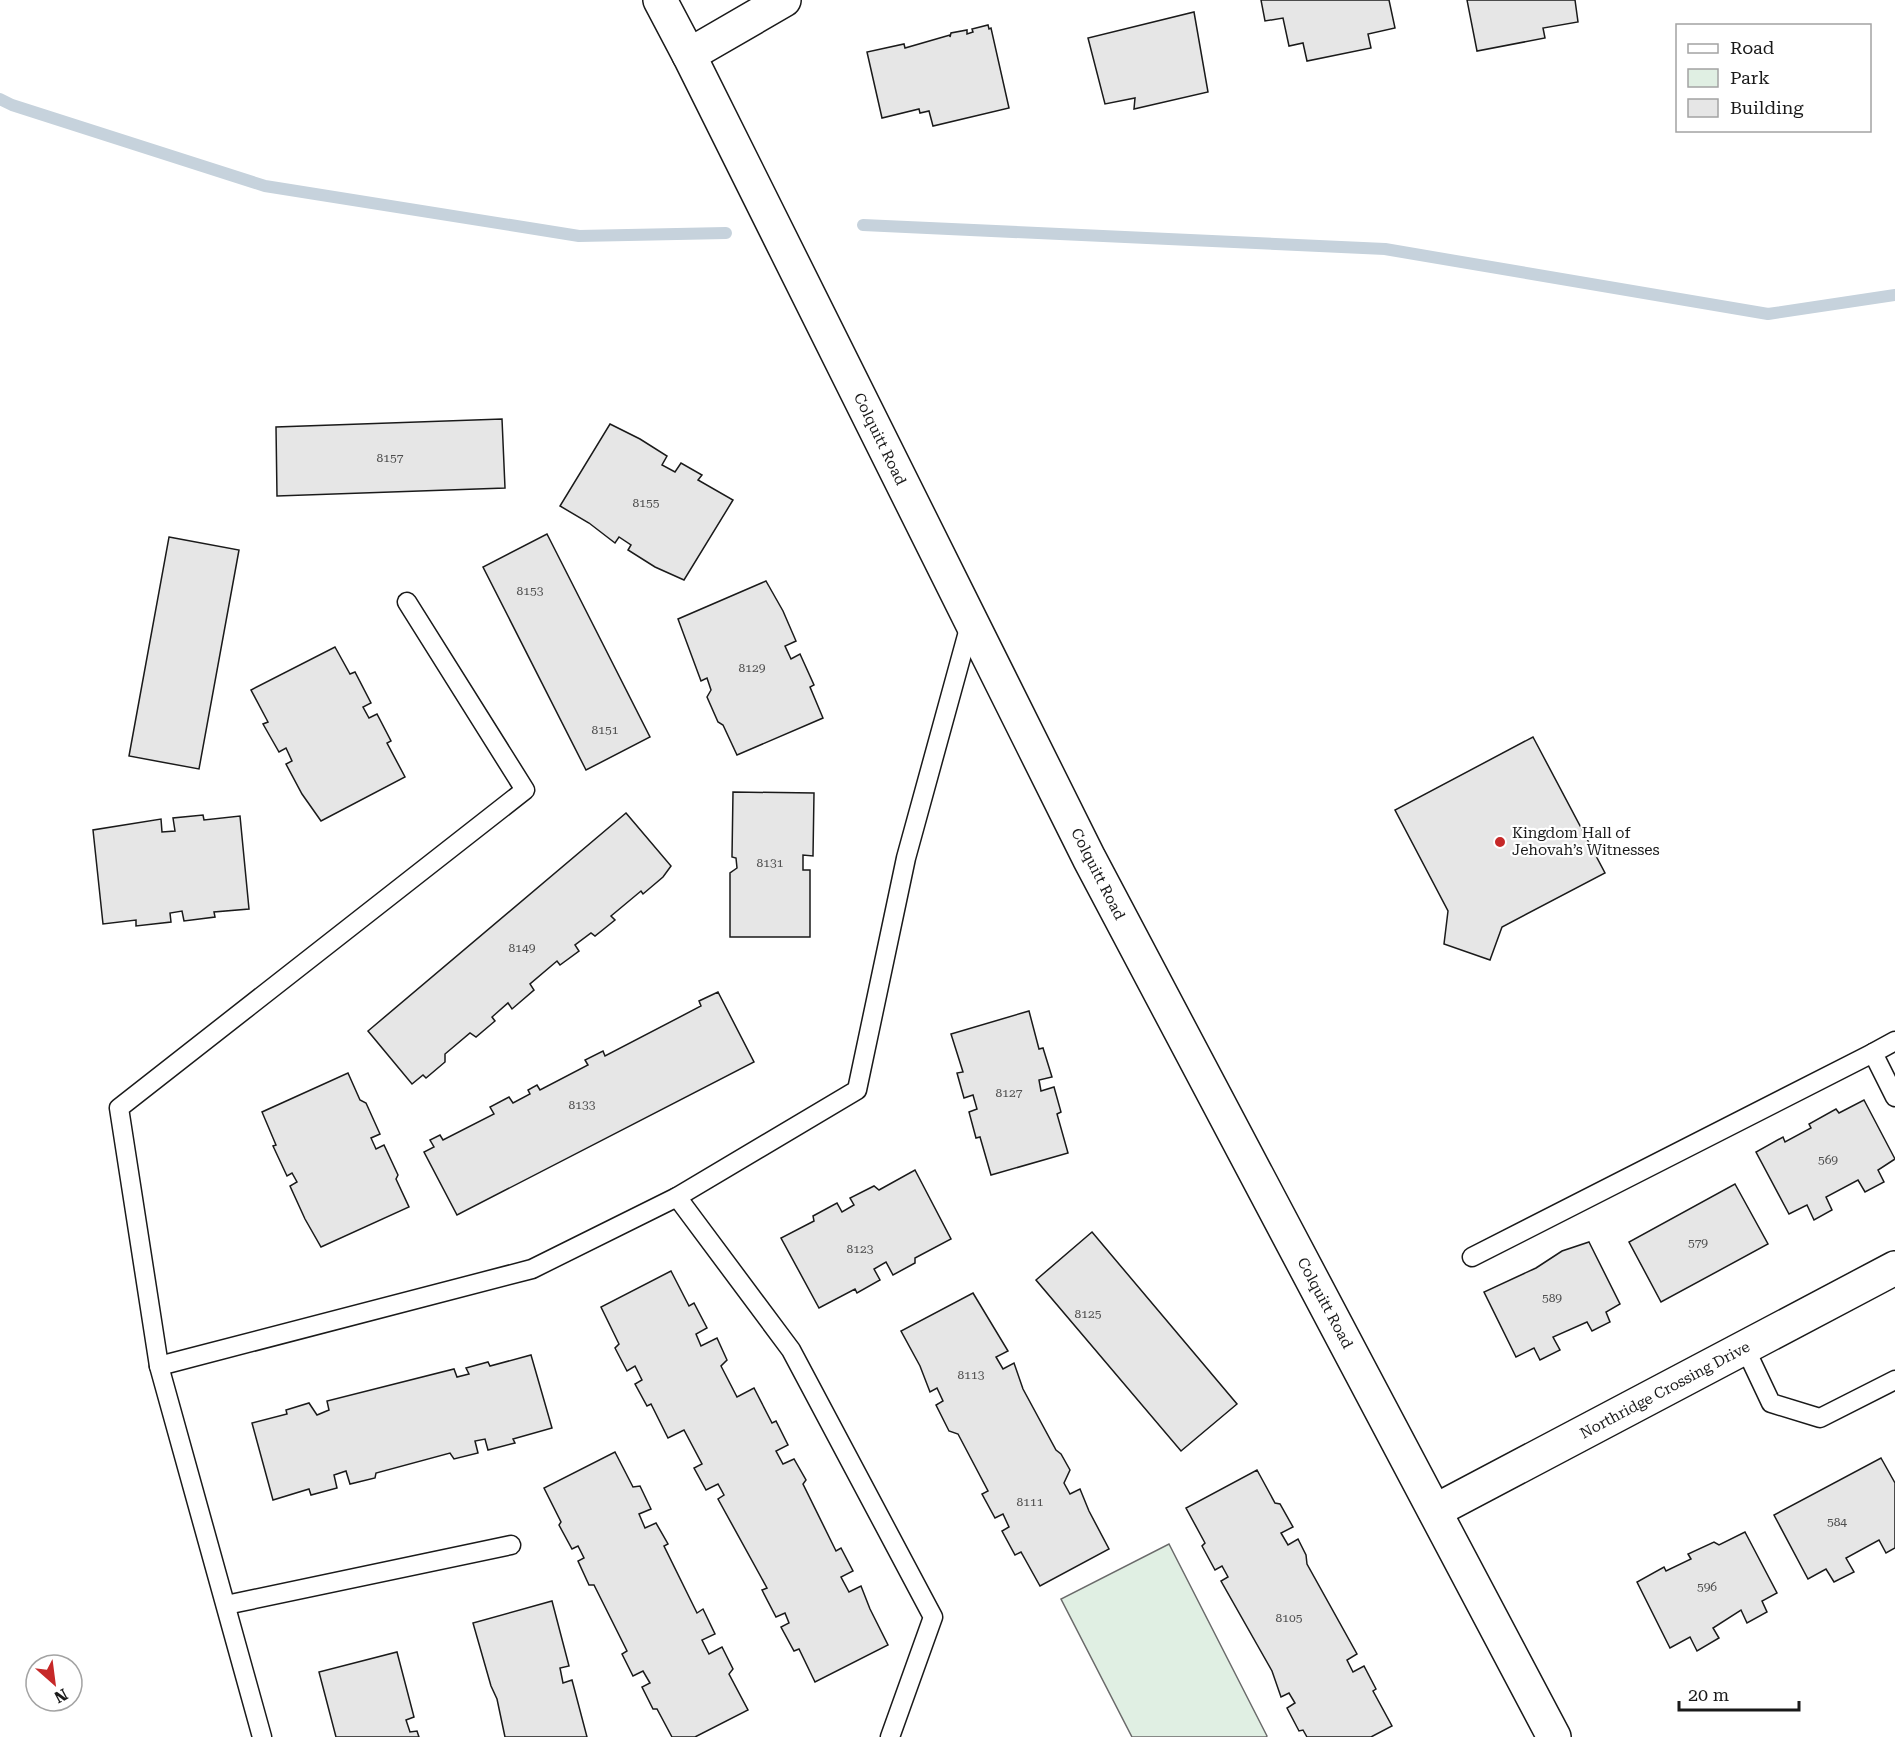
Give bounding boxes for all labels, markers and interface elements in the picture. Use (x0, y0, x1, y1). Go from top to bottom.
legend (1676, 24, 1871, 132)
text: Road (1730, 37, 1775, 58)
text: Park (1730, 67, 1770, 88)
text: Building (1730, 97, 1804, 118)
street label: Colquitt Road (850, 390, 910, 488)
house number: 8157 (377, 451, 404, 465)
house number: 8155 (633, 496, 660, 510)
house number: 8153 (517, 584, 544, 598)
house number: 8129 (739, 661, 766, 675)
house number: 8151 (592, 723, 619, 737)
place label: Kingdom Hall of Jehovah’s Witnesses (1512, 824, 1660, 859)
street label: Colquitt Road (1067, 825, 1129, 923)
marker: Kingdom Hall of Jehovah’s Witnesses (1493, 835, 1507, 849)
house number: 8131 (757, 856, 784, 870)
house number: 8149 (509, 941, 536, 955)
house number: 8127 (996, 1086, 1023, 1100)
house number: 8133 (569, 1098, 596, 1112)
house number: 569 (1818, 1153, 1838, 1167)
house number: 579 (1688, 1236, 1708, 1250)
house number: 8123 (847, 1242, 874, 1256)
street label: Colquitt Road (1293, 1254, 1357, 1352)
house number: 589 (1542, 1291, 1562, 1305)
house number: 8125 (1075, 1307, 1102, 1321)
street label: Northridge Crossing Drive (1577, 1338, 1753, 1442)
house number: 8113 (958, 1368, 985, 1382)
house number: 8111 (1017, 1495, 1044, 1509)
house number: 584 (1827, 1515, 1847, 1529)
house number: 596 (1697, 1580, 1717, 1594)
house number: 8105 (1276, 1611, 1303, 1625)
north arrow (24, 1653, 84, 1713)
scale bar (1679, 1674, 1799, 1712)
text: 20 m (1688, 1684, 1729, 1705)
text: N (51, 1685, 71, 1707)

